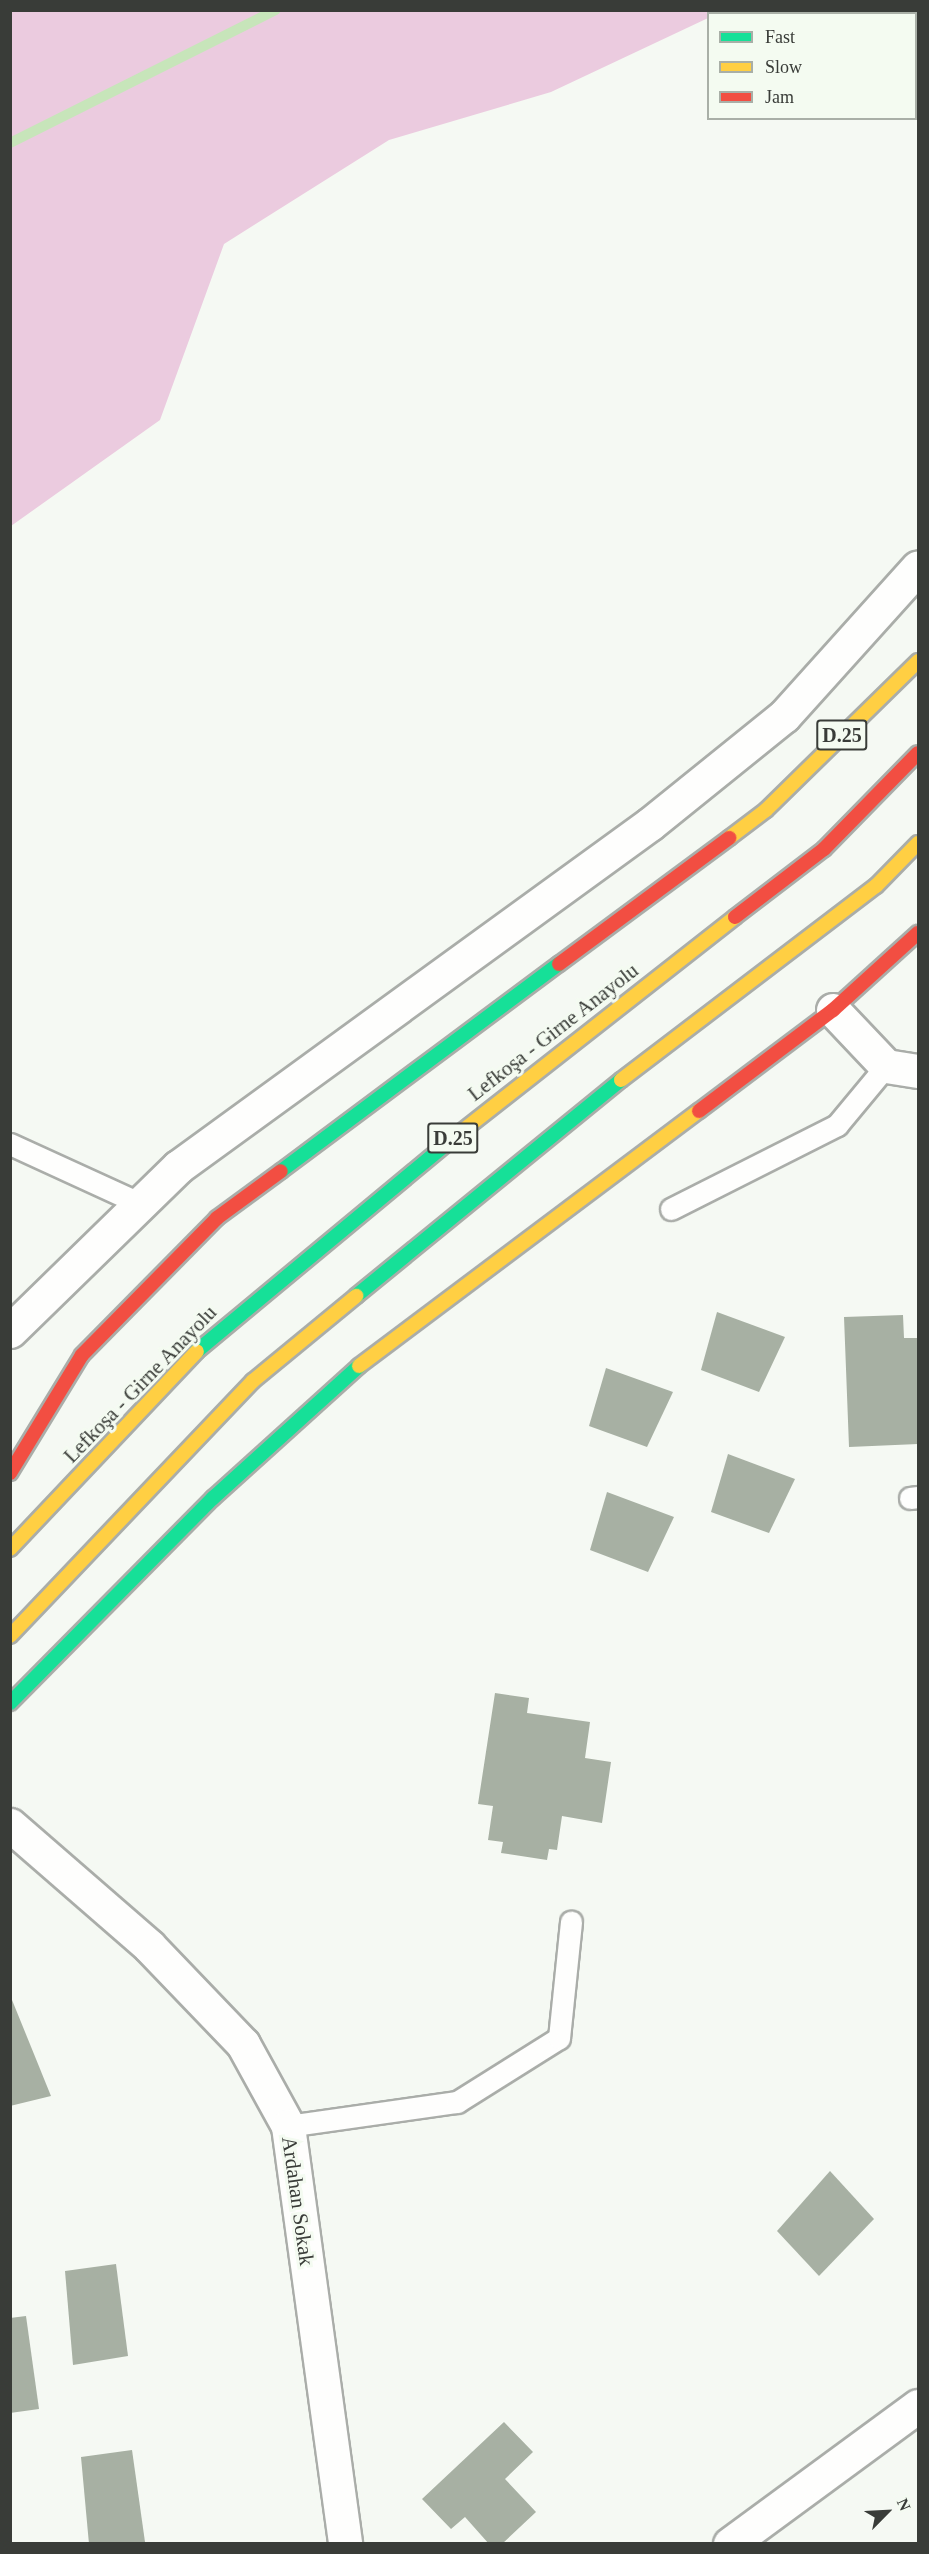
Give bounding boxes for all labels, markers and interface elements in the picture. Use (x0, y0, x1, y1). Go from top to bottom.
legend (707, 12, 917, 120)
text: Fast (765, 27, 795, 47)
text: Slow (765, 57, 802, 77)
text: Jam (765, 87, 794, 107)
road number: D.25 (815, 718, 869, 752)
street label: Lefkoşa - Girne Anayolu (462, 957, 644, 1107)
road number: D.25 (426, 1121, 480, 1155)
street label: Lefkoşa - Girne Anayolu (58, 1300, 222, 1468)
street label: Ardahan Sokak (276, 2135, 320, 2267)
north arrow (857, 2482, 917, 2542)
text: N (894, 2496, 914, 2513)

